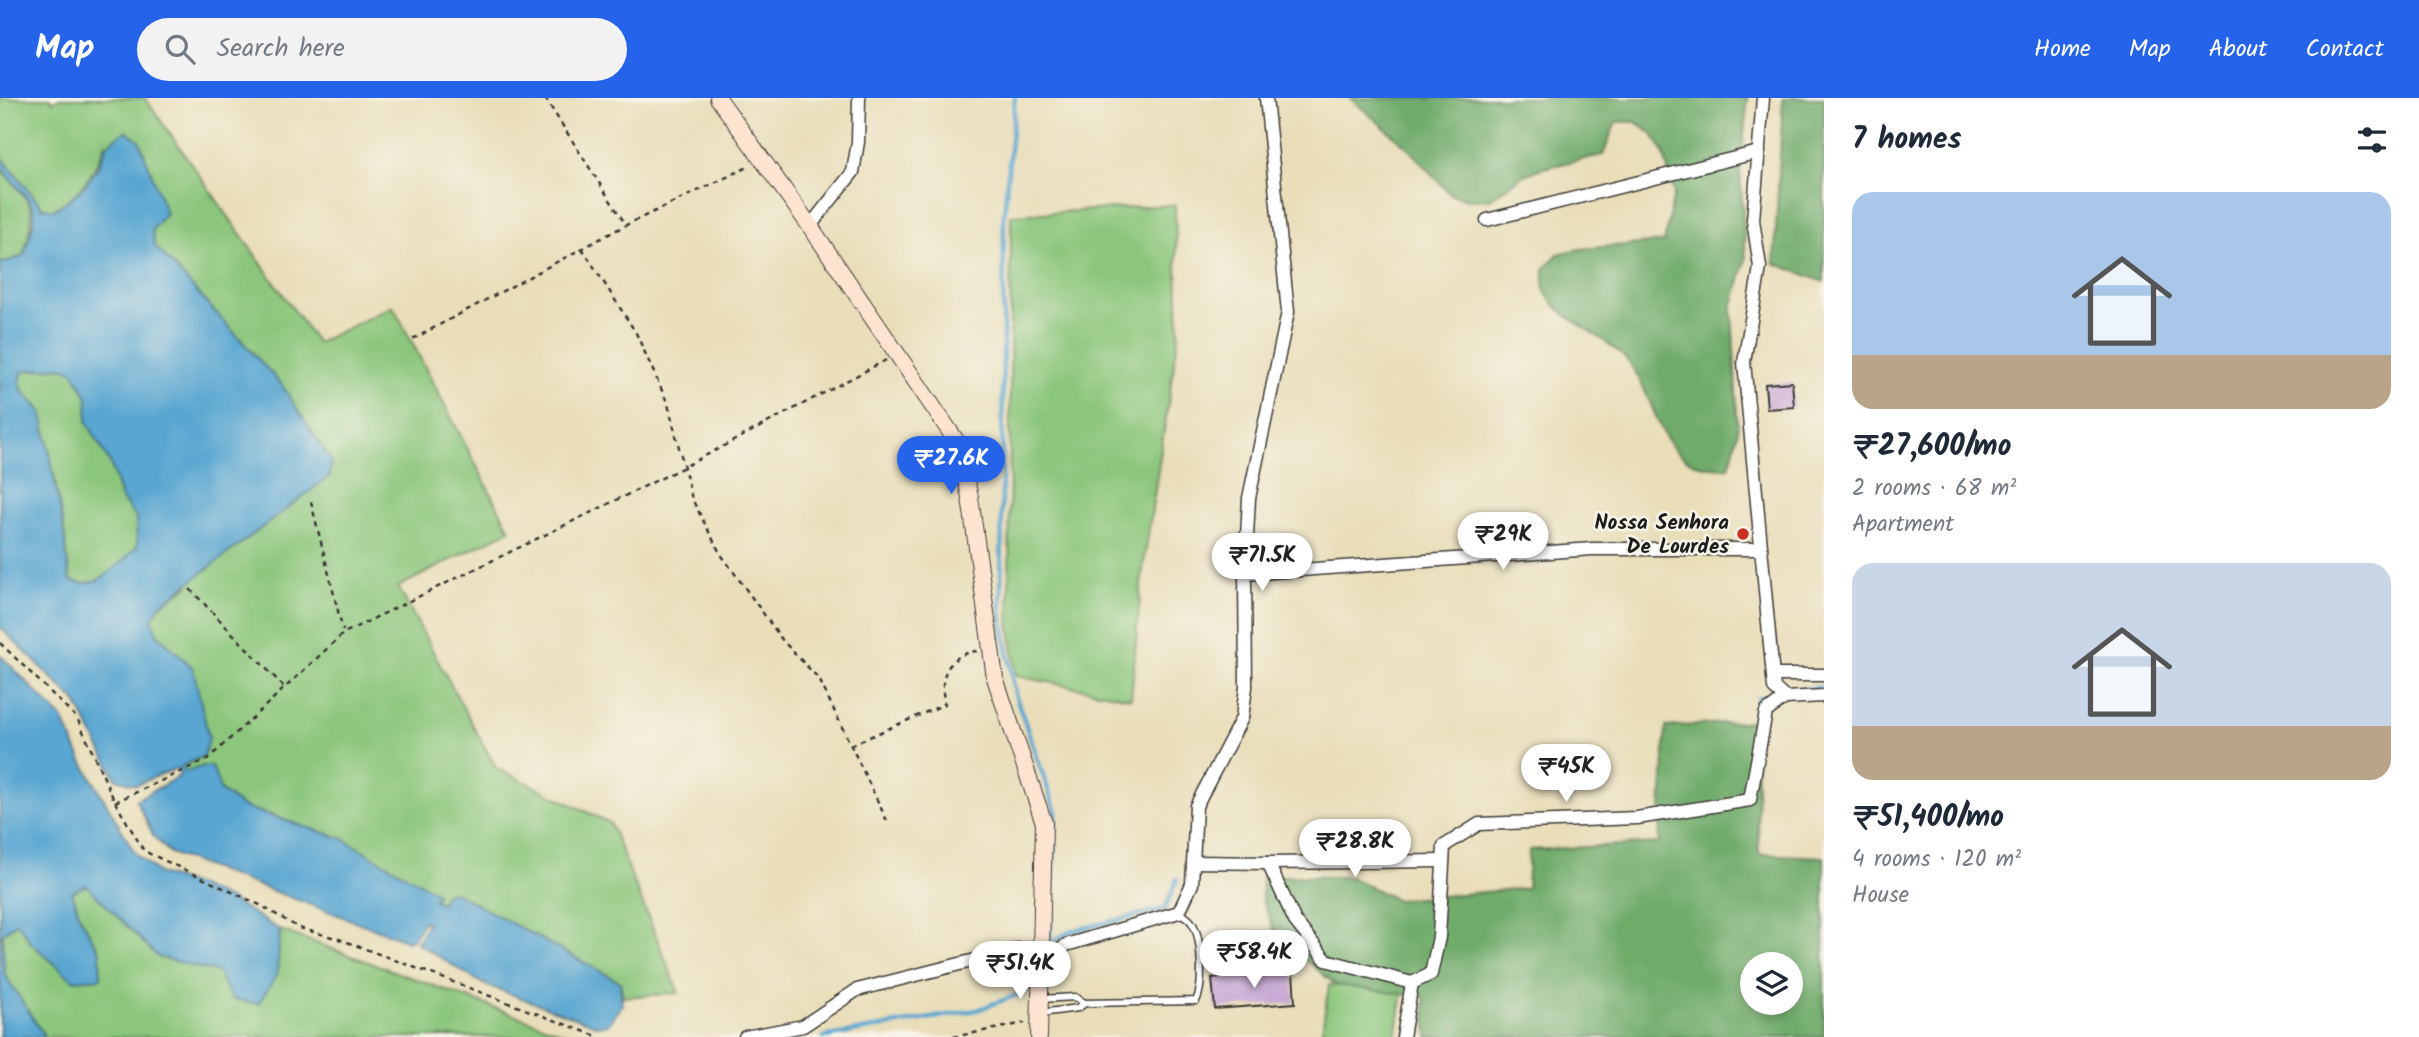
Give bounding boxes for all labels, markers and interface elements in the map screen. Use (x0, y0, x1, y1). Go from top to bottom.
search box (137, 18, 627, 81)
text: Map (35, 23, 95, 76)
text: Search here (217, 28, 345, 70)
icon: search (161, 30, 199, 68)
text: Home (2034, 30, 2091, 69)
text: Map (2129, 30, 2171, 69)
text: About (2209, 30, 2267, 69)
text: Contact (2305, 30, 2384, 69)
text: 7 homes (1852, 116, 1962, 164)
icon: filters (2353, 121, 2391, 159)
icon: home (2059, 238, 2185, 364)
text: ₹27,600/mo (1852, 423, 2011, 471)
pin: ₹27.6K (894, 436, 1008, 496)
text: ₹27.6K (913, 441, 989, 477)
text: 2 rooms · 68 m² (1852, 471, 2016, 507)
place label: Nossa Senhora De Lourdes (1595, 507, 1729, 564)
text: Apartment (1852, 507, 1954, 543)
pin: ₹29K (1462, 512, 1544, 572)
text: ₹29K (1474, 517, 1532, 553)
marker: Nossa Senhora De Lourdes (1735, 526, 1751, 542)
pin: ₹71.5K (1205, 533, 1319, 593)
text: ₹71.5K (1228, 538, 1296, 574)
icon: home (2059, 609, 2185, 735)
pin: ₹45K (1525, 744, 1607, 804)
text: ₹45K (1537, 749, 1595, 785)
text: ₹51,400/mo (1852, 794, 2004, 842)
pin: ₹28.8K (1298, 820, 1412, 879)
text: ₹28.8K (1315, 824, 1395, 860)
text: 4 rooms · 120 m² (1852, 842, 2021, 878)
text: House (1852, 878, 1909, 914)
pin: ₹58.4K (1197, 930, 1311, 990)
text: ₹58.4K (1215, 935, 1293, 971)
pin: ₹51.4K (963, 942, 1077, 1001)
text: ₹51.4K (985, 946, 1055, 982)
map controls (1740, 952, 1803, 1015)
button: layers (1740, 952, 1803, 1015)

